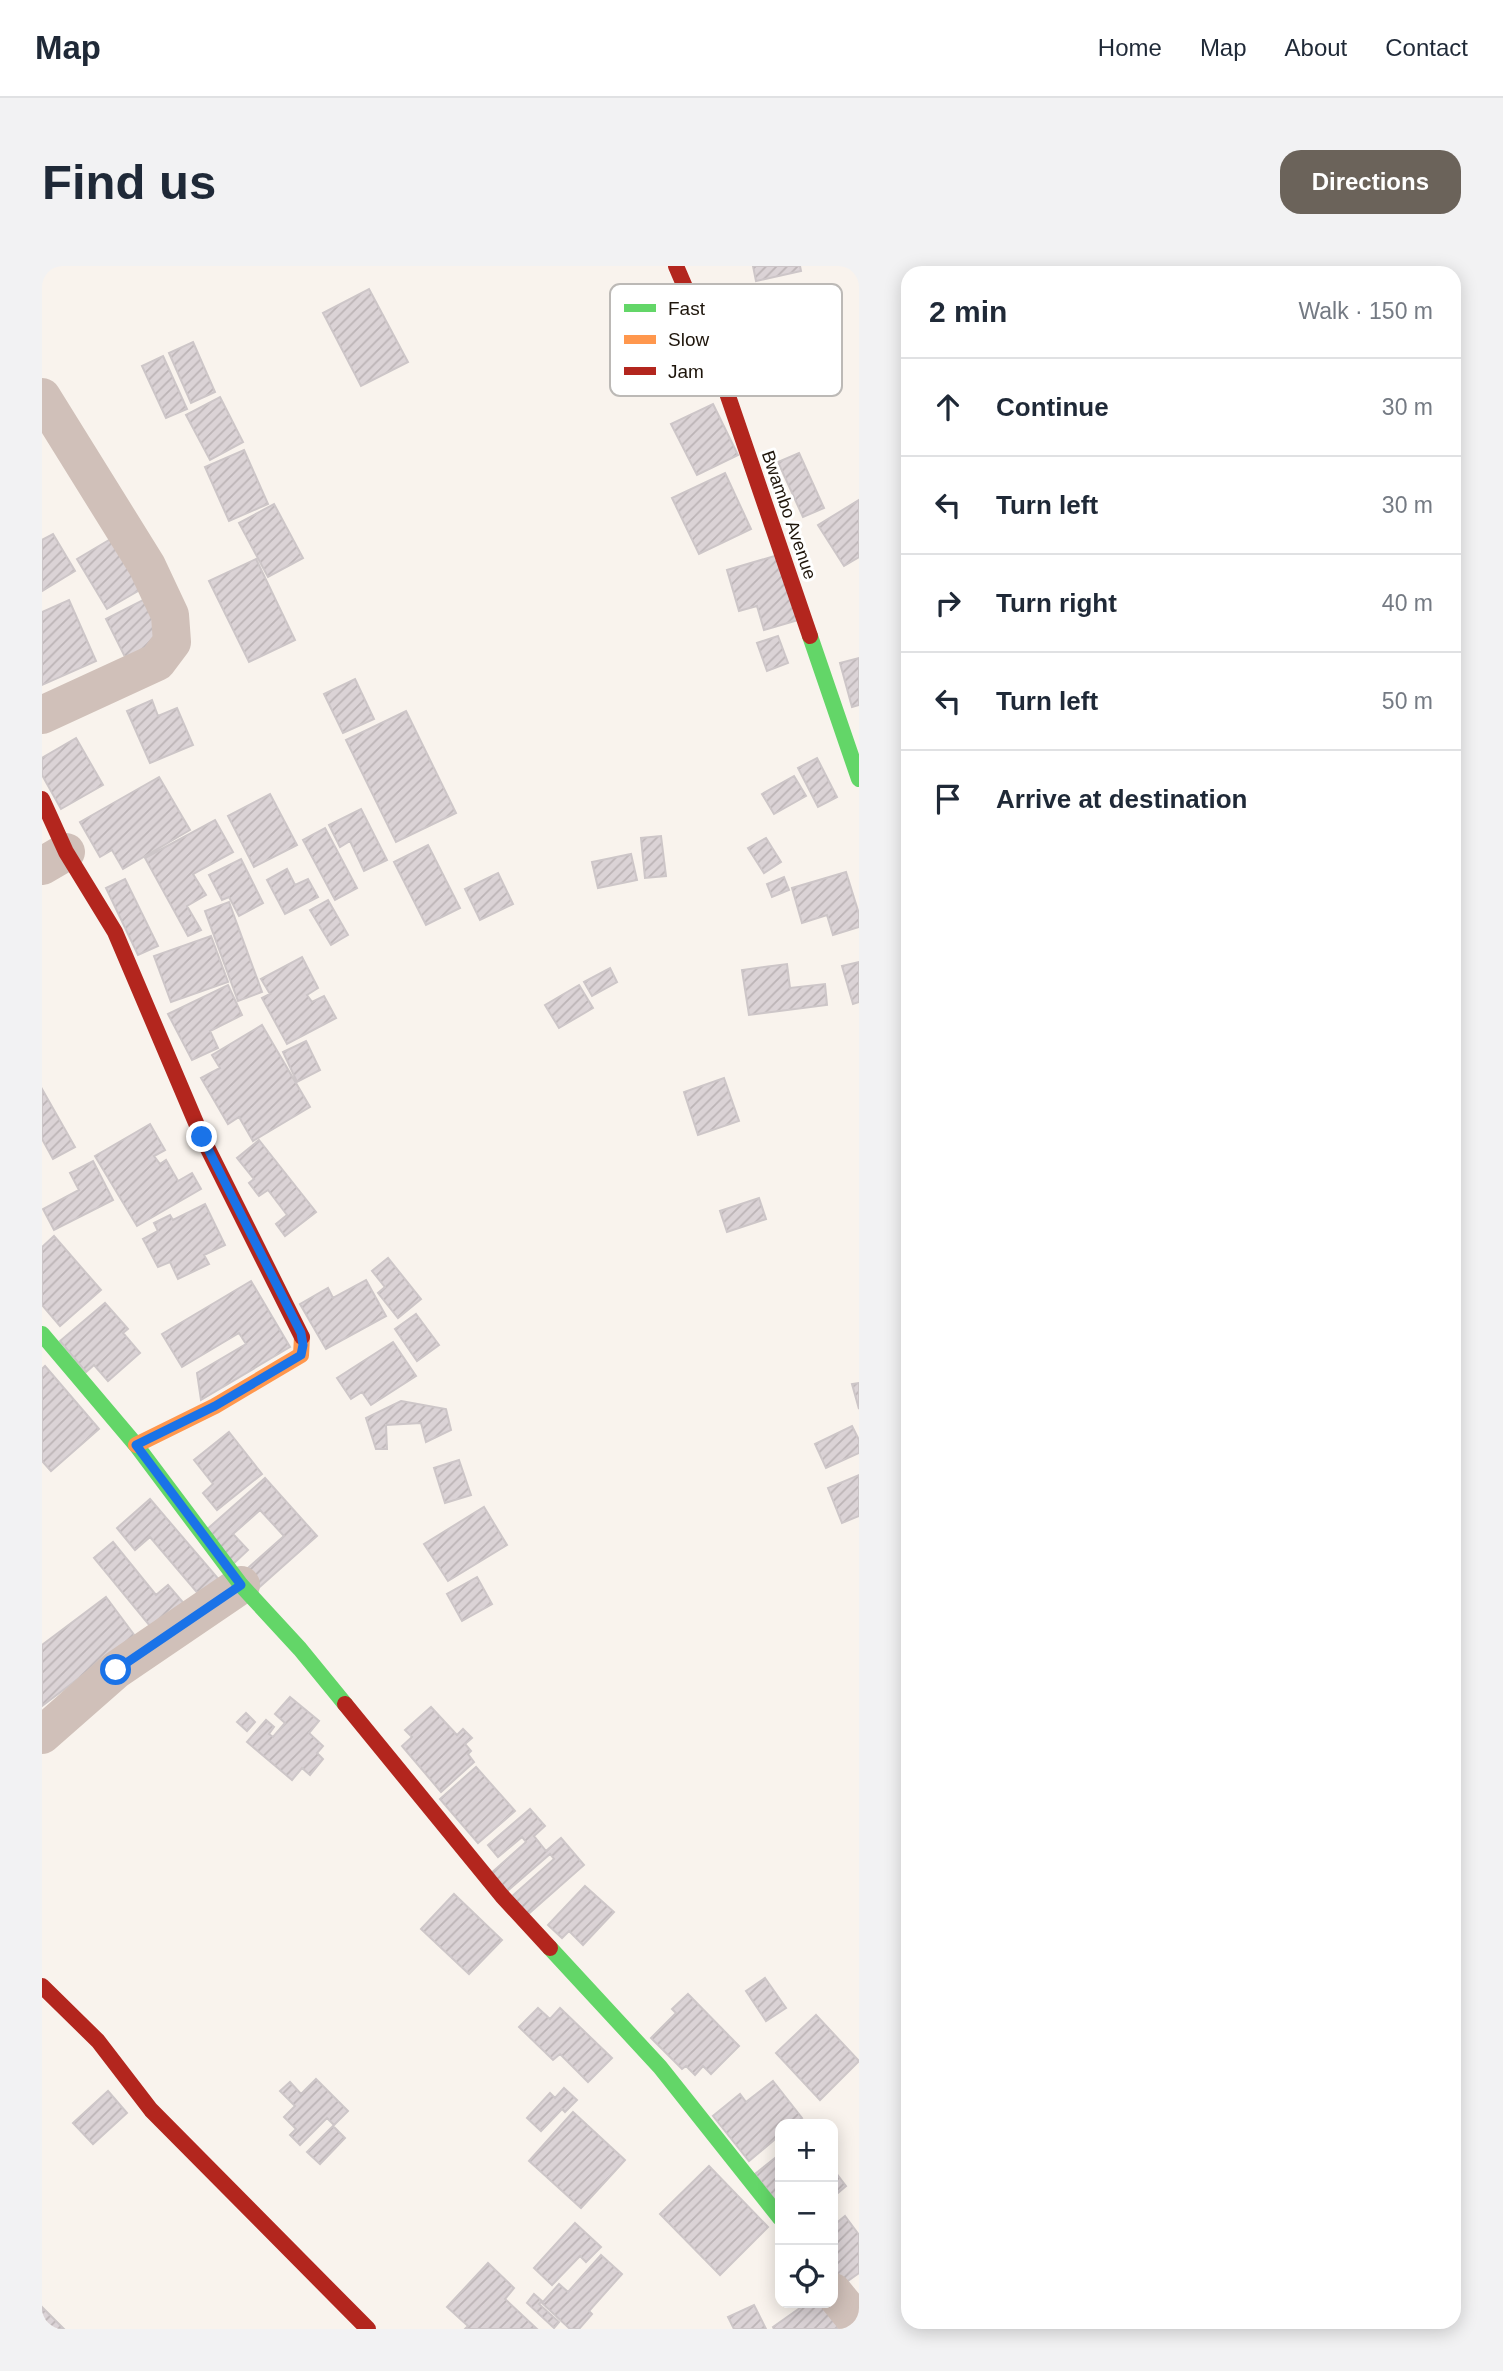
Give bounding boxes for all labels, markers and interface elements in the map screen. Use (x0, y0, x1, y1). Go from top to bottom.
text: Map (35, 29, 101, 66)
text: Home (1098, 34, 1162, 61)
text: Map (1200, 34, 1247, 61)
text: About (1285, 34, 1347, 61)
text: Contact (1385, 34, 1468, 61)
button: Directions (1280, 150, 1461, 214)
text: Find us (42, 155, 216, 209)
legend (610, 284, 842, 396)
text: 2 min (929, 295, 1007, 328)
text: Fast (668, 298, 706, 319)
text: Walk · 150 m (1298, 298, 1433, 324)
text: Slow (668, 329, 709, 350)
text: Jam (668, 361, 704, 382)
icon: ahead (929, 388, 967, 426)
text: Continue (996, 392, 1109, 422)
text: 30 m (1382, 394, 1433, 420)
street label: Bwambo Avenue (758, 448, 820, 582)
icon: left (929, 486, 967, 524)
text: Turn left (996, 490, 1098, 520)
text: 30 m (1382, 492, 1433, 518)
icon: right (929, 584, 967, 622)
text: Turn right (996, 588, 1117, 618)
text: 40 m (1382, 590, 1433, 616)
icon: left (929, 682, 967, 720)
text: Turn left (996, 686, 1098, 716)
text: 50 m (1382, 688, 1433, 714)
icon: arrive (929, 780, 967, 818)
text: Arrive at destination (996, 784, 1247, 814)
route end (186, 1121, 217, 1152)
route start (100, 1654, 131, 1685)
map controls (775, 2119, 838, 2308)
button: + (775, 2119, 838, 2182)
button: − (775, 2182, 838, 2245)
button: locate (775, 2245, 838, 2308)

